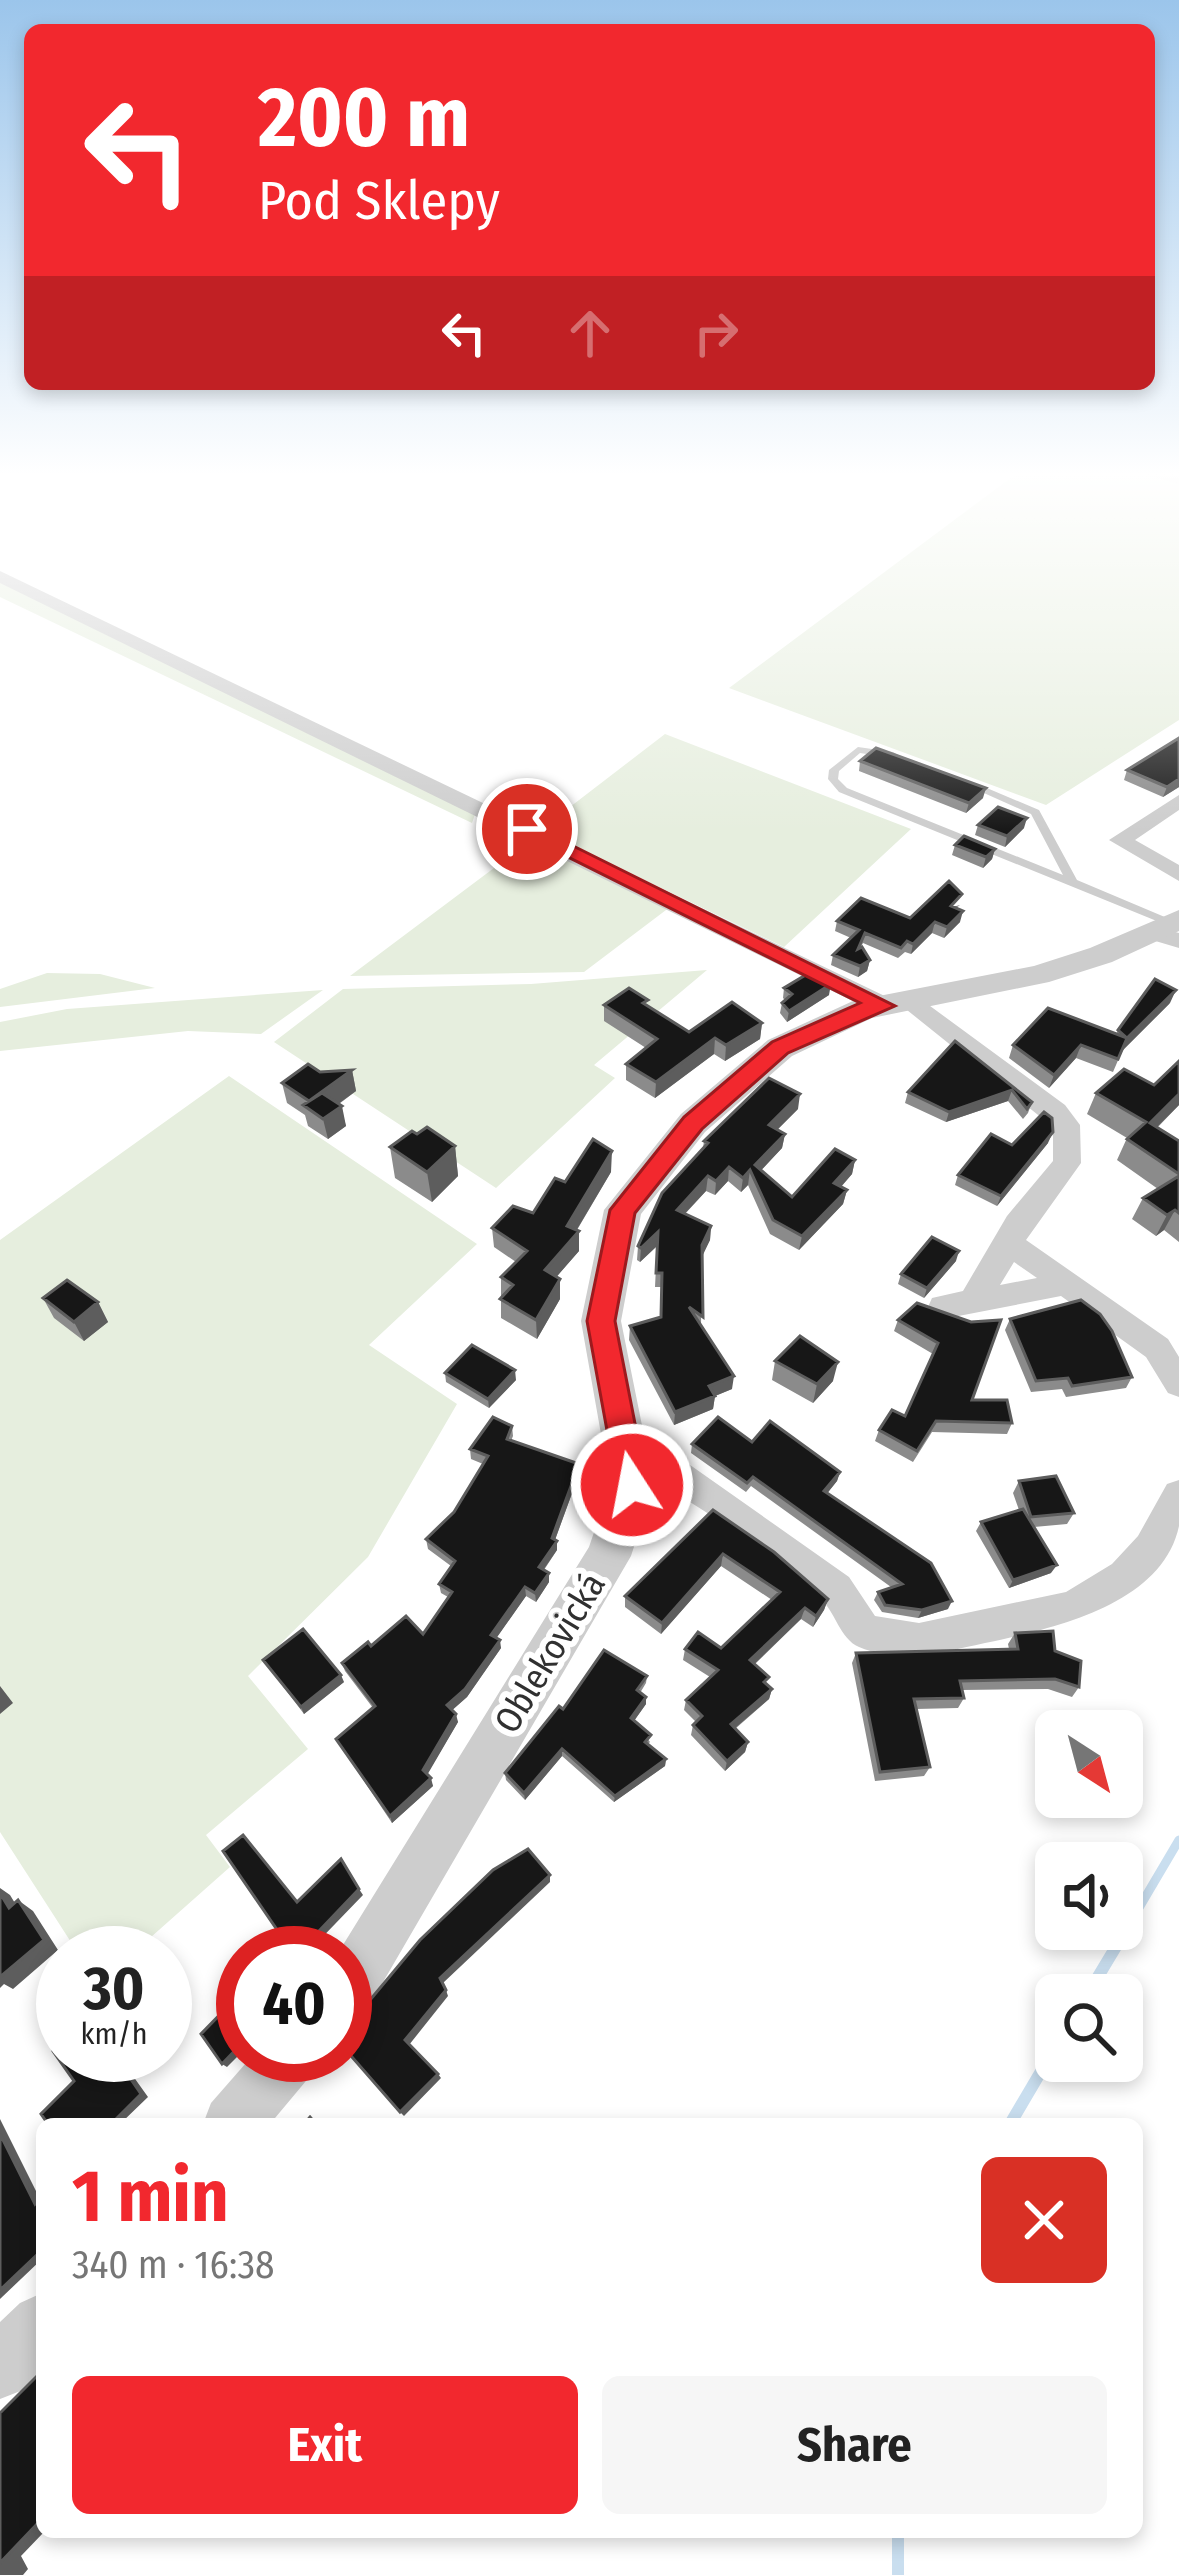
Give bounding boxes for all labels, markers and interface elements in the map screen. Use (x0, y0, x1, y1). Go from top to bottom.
text: 200 m (258, 67, 470, 168)
icon: left (60, 72, 216, 228)
text: Pod Sklepy (258, 169, 500, 233)
icon: left (431, 300, 497, 366)
icon: ahead (557, 300, 623, 366)
icon: right (683, 300, 749, 366)
pin (476, 778, 578, 880)
icon: arrive (494, 796, 560, 862)
position arrow (569, 1422, 695, 1548)
street label: Oblekovická (485, 1565, 615, 1741)
north arrow (1035, 1710, 1143, 1818)
map controls (1035, 1710, 1143, 2082)
button: sound (1035, 1842, 1143, 1950)
speed limit sign: 40 (216, 1926, 372, 2082)
text: 30 (83, 1953, 145, 2025)
button: search (1035, 1974, 1143, 2082)
text: km/h (81, 2016, 147, 2052)
text: 1 min (72, 2154, 229, 2240)
button: close (981, 2157, 1107, 2283)
text: 340 m · 16:38 (72, 2242, 275, 2288)
button: Exit (72, 2376, 578, 2514)
button: Share (602, 2376, 1107, 2514)

